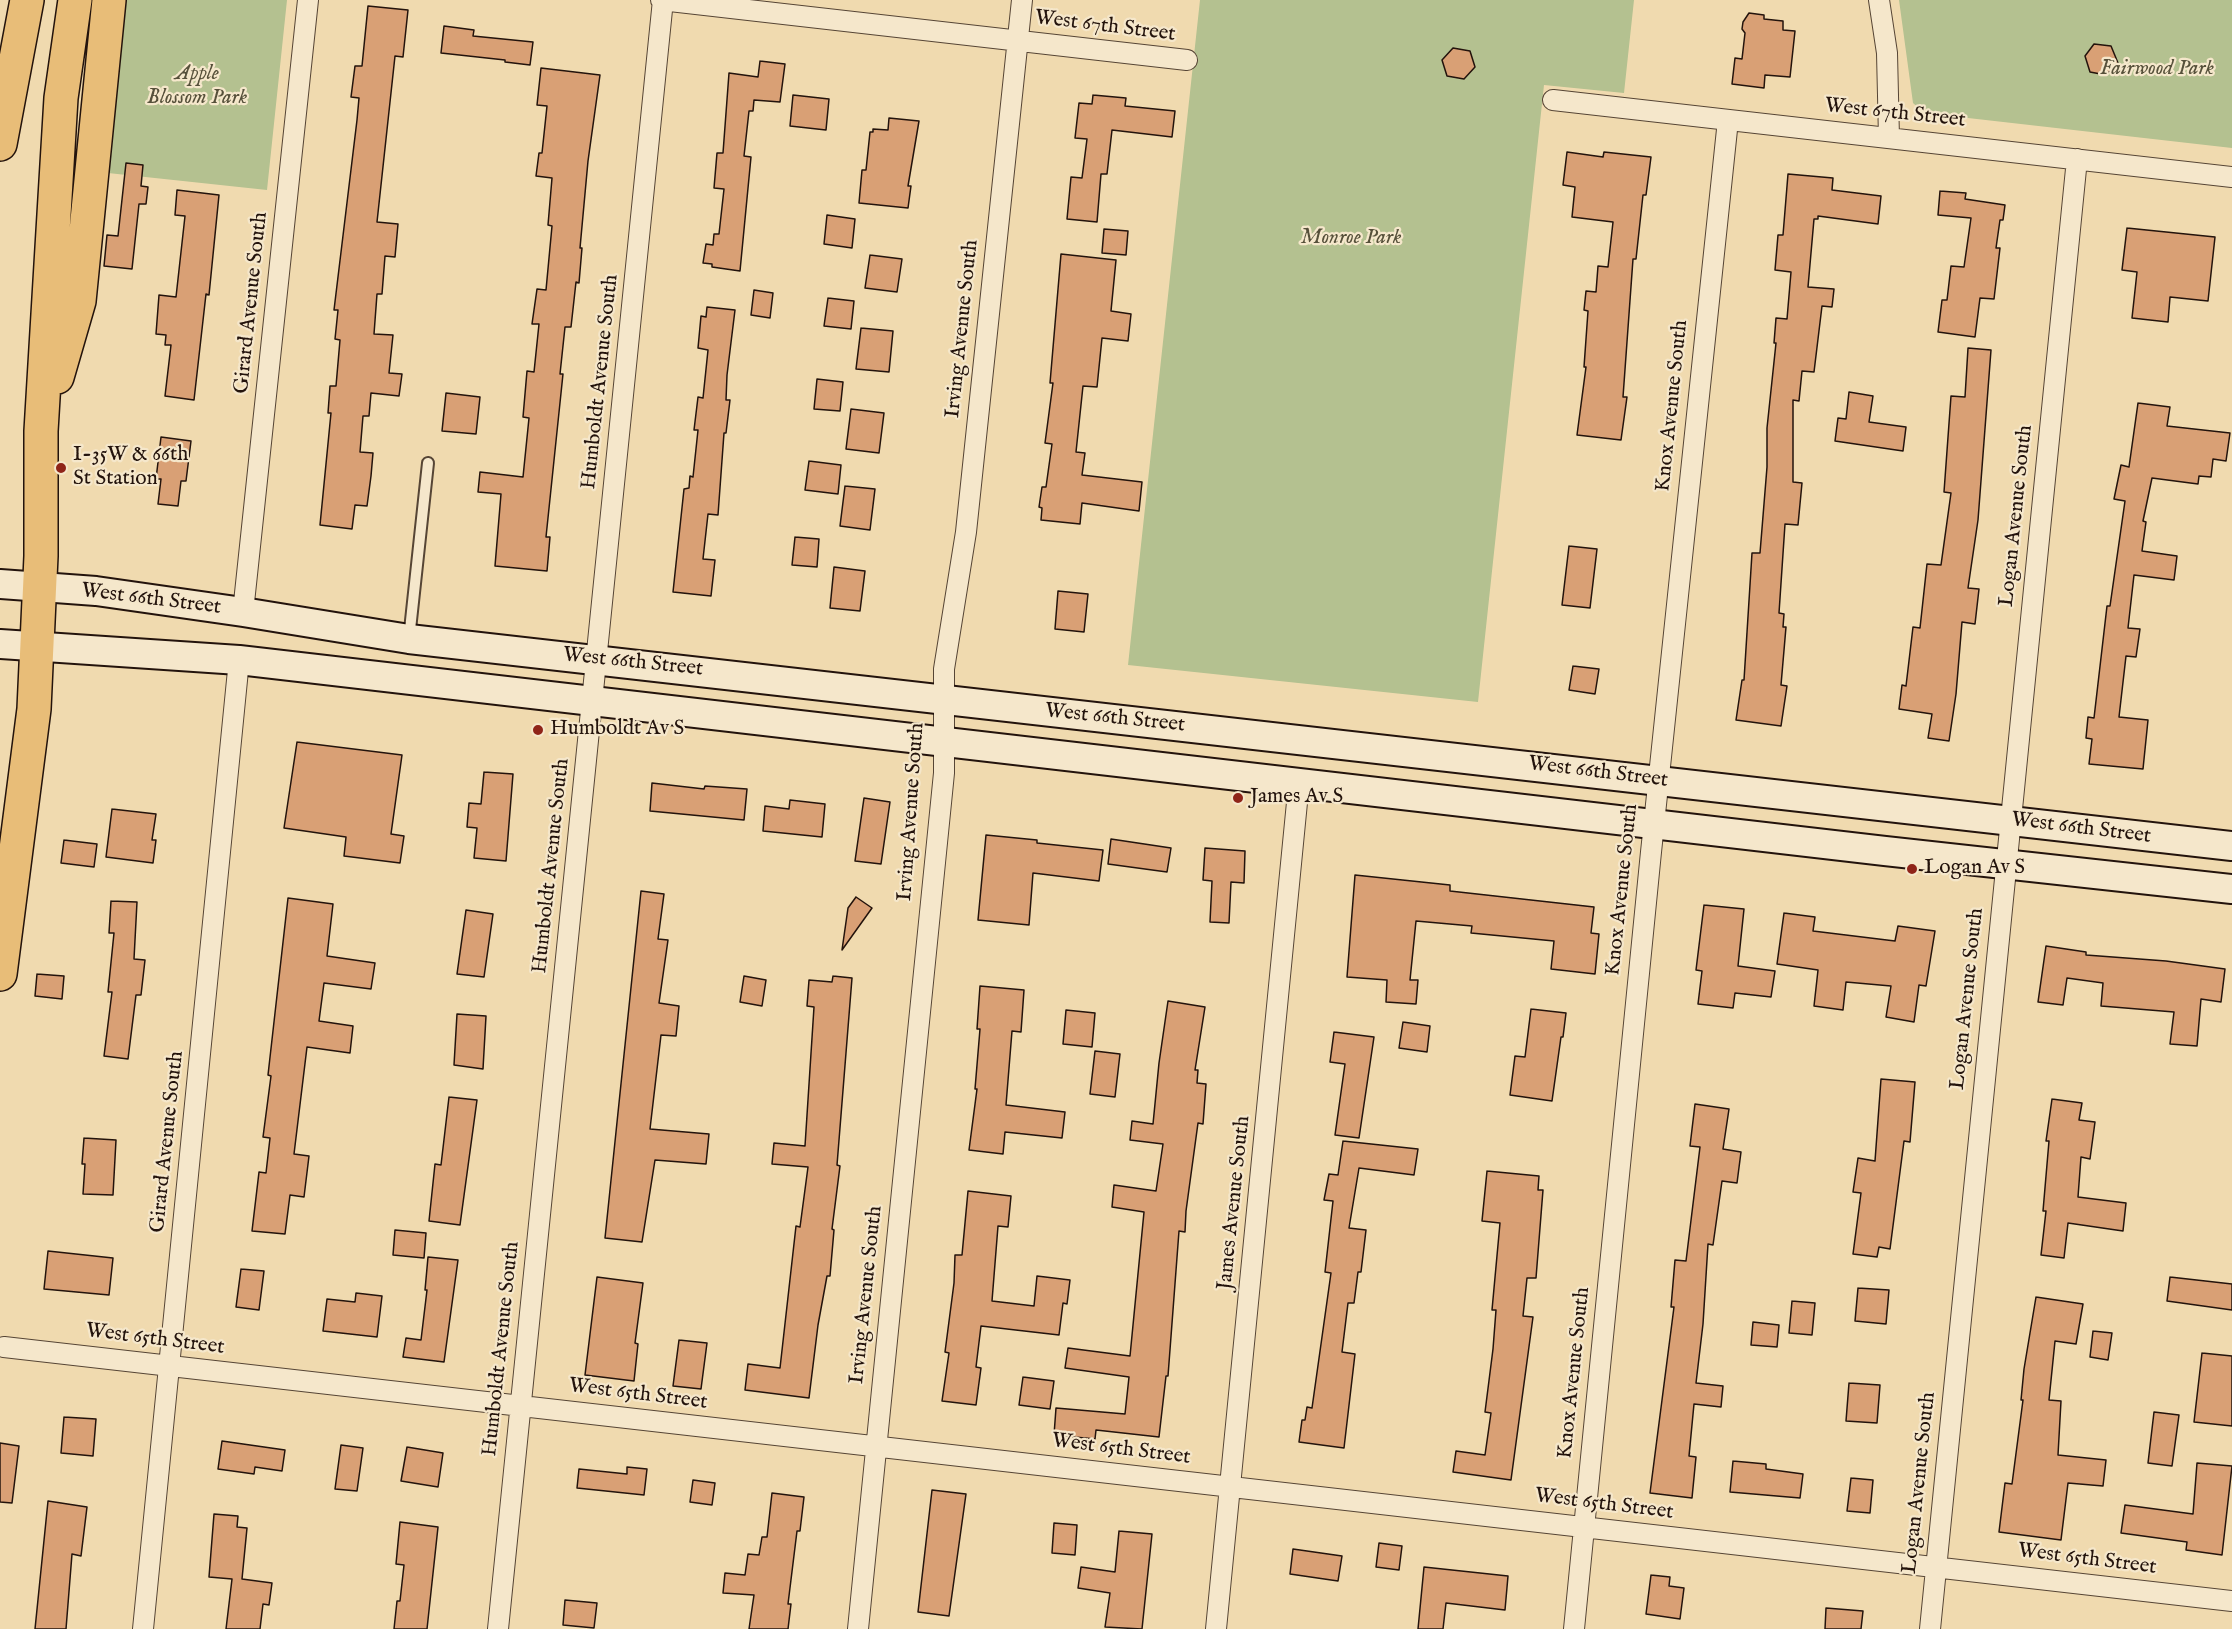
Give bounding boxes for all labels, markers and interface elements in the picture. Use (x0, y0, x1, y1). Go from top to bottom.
street label: West 67th Street (1033, 6, 1177, 48)
park label: Fairwood Park (2100, 57, 2214, 83)
park label: Apple Blossom Park (147, 62, 247, 112)
street label: West 67th Street (1823, 94, 1967, 134)
street label: Girard Avenue South (230, 211, 274, 395)
park label: Monroe Park (1301, 226, 1401, 252)
street label: Irving Avenue South (941, 239, 985, 419)
street label: Humboldt Avenue South (577, 273, 625, 491)
street label: Knox Avenue South (1651, 319, 1695, 493)
street label: Logan Avenue South (1995, 424, 2039, 608)
place label: I-35W & 66th St Station (73, 443, 188, 493)
marker: I-35W & 66th St Station (54, 461, 68, 475)
street label: West 66th Street (80, 579, 222, 621)
street label: West 66th Street (562, 643, 704, 683)
street label: West 66th Street (1044, 699, 1186, 739)
place label: Humboldt Av S (550, 717, 684, 743)
street label: Irving Avenue South (893, 722, 931, 902)
marker: Humboldt Av S (531, 723, 545, 737)
street label: West 66th Street (1527, 752, 1669, 794)
street label: Humboldt Avenue South (528, 757, 576, 975)
place label: James Av S (1250, 785, 1343, 811)
marker: James Av S (1231, 791, 1245, 805)
street label: Knox Avenue South (1601, 803, 1645, 977)
street label: West 66th Street (2010, 808, 2152, 850)
place label: Logan Av S (1924, 856, 2025, 882)
marker: Logan Av S (1905, 862, 1919, 876)
street label: Logan Avenue South (1946, 907, 1990, 1091)
street label: Girard Avenue South (146, 1050, 190, 1234)
street label: James Avenue South (1213, 1115, 1257, 1291)
street label: Irving Avenue South (845, 1205, 889, 1385)
street label: Humboldt Avenue South (478, 1240, 526, 1458)
street label: Knox Avenue South (1553, 1286, 1597, 1460)
street label: West 65th Street (84, 1319, 226, 1361)
street label: West 65th Street (567, 1374, 709, 1416)
street label: Logan Avenue South (1898, 1391, 1942, 1575)
street label: West 65th Street (1050, 1429, 1192, 1471)
street label: West 65th Street (1533, 1484, 1675, 1526)
street label: West 65th Street (2016, 1539, 2158, 1581)

